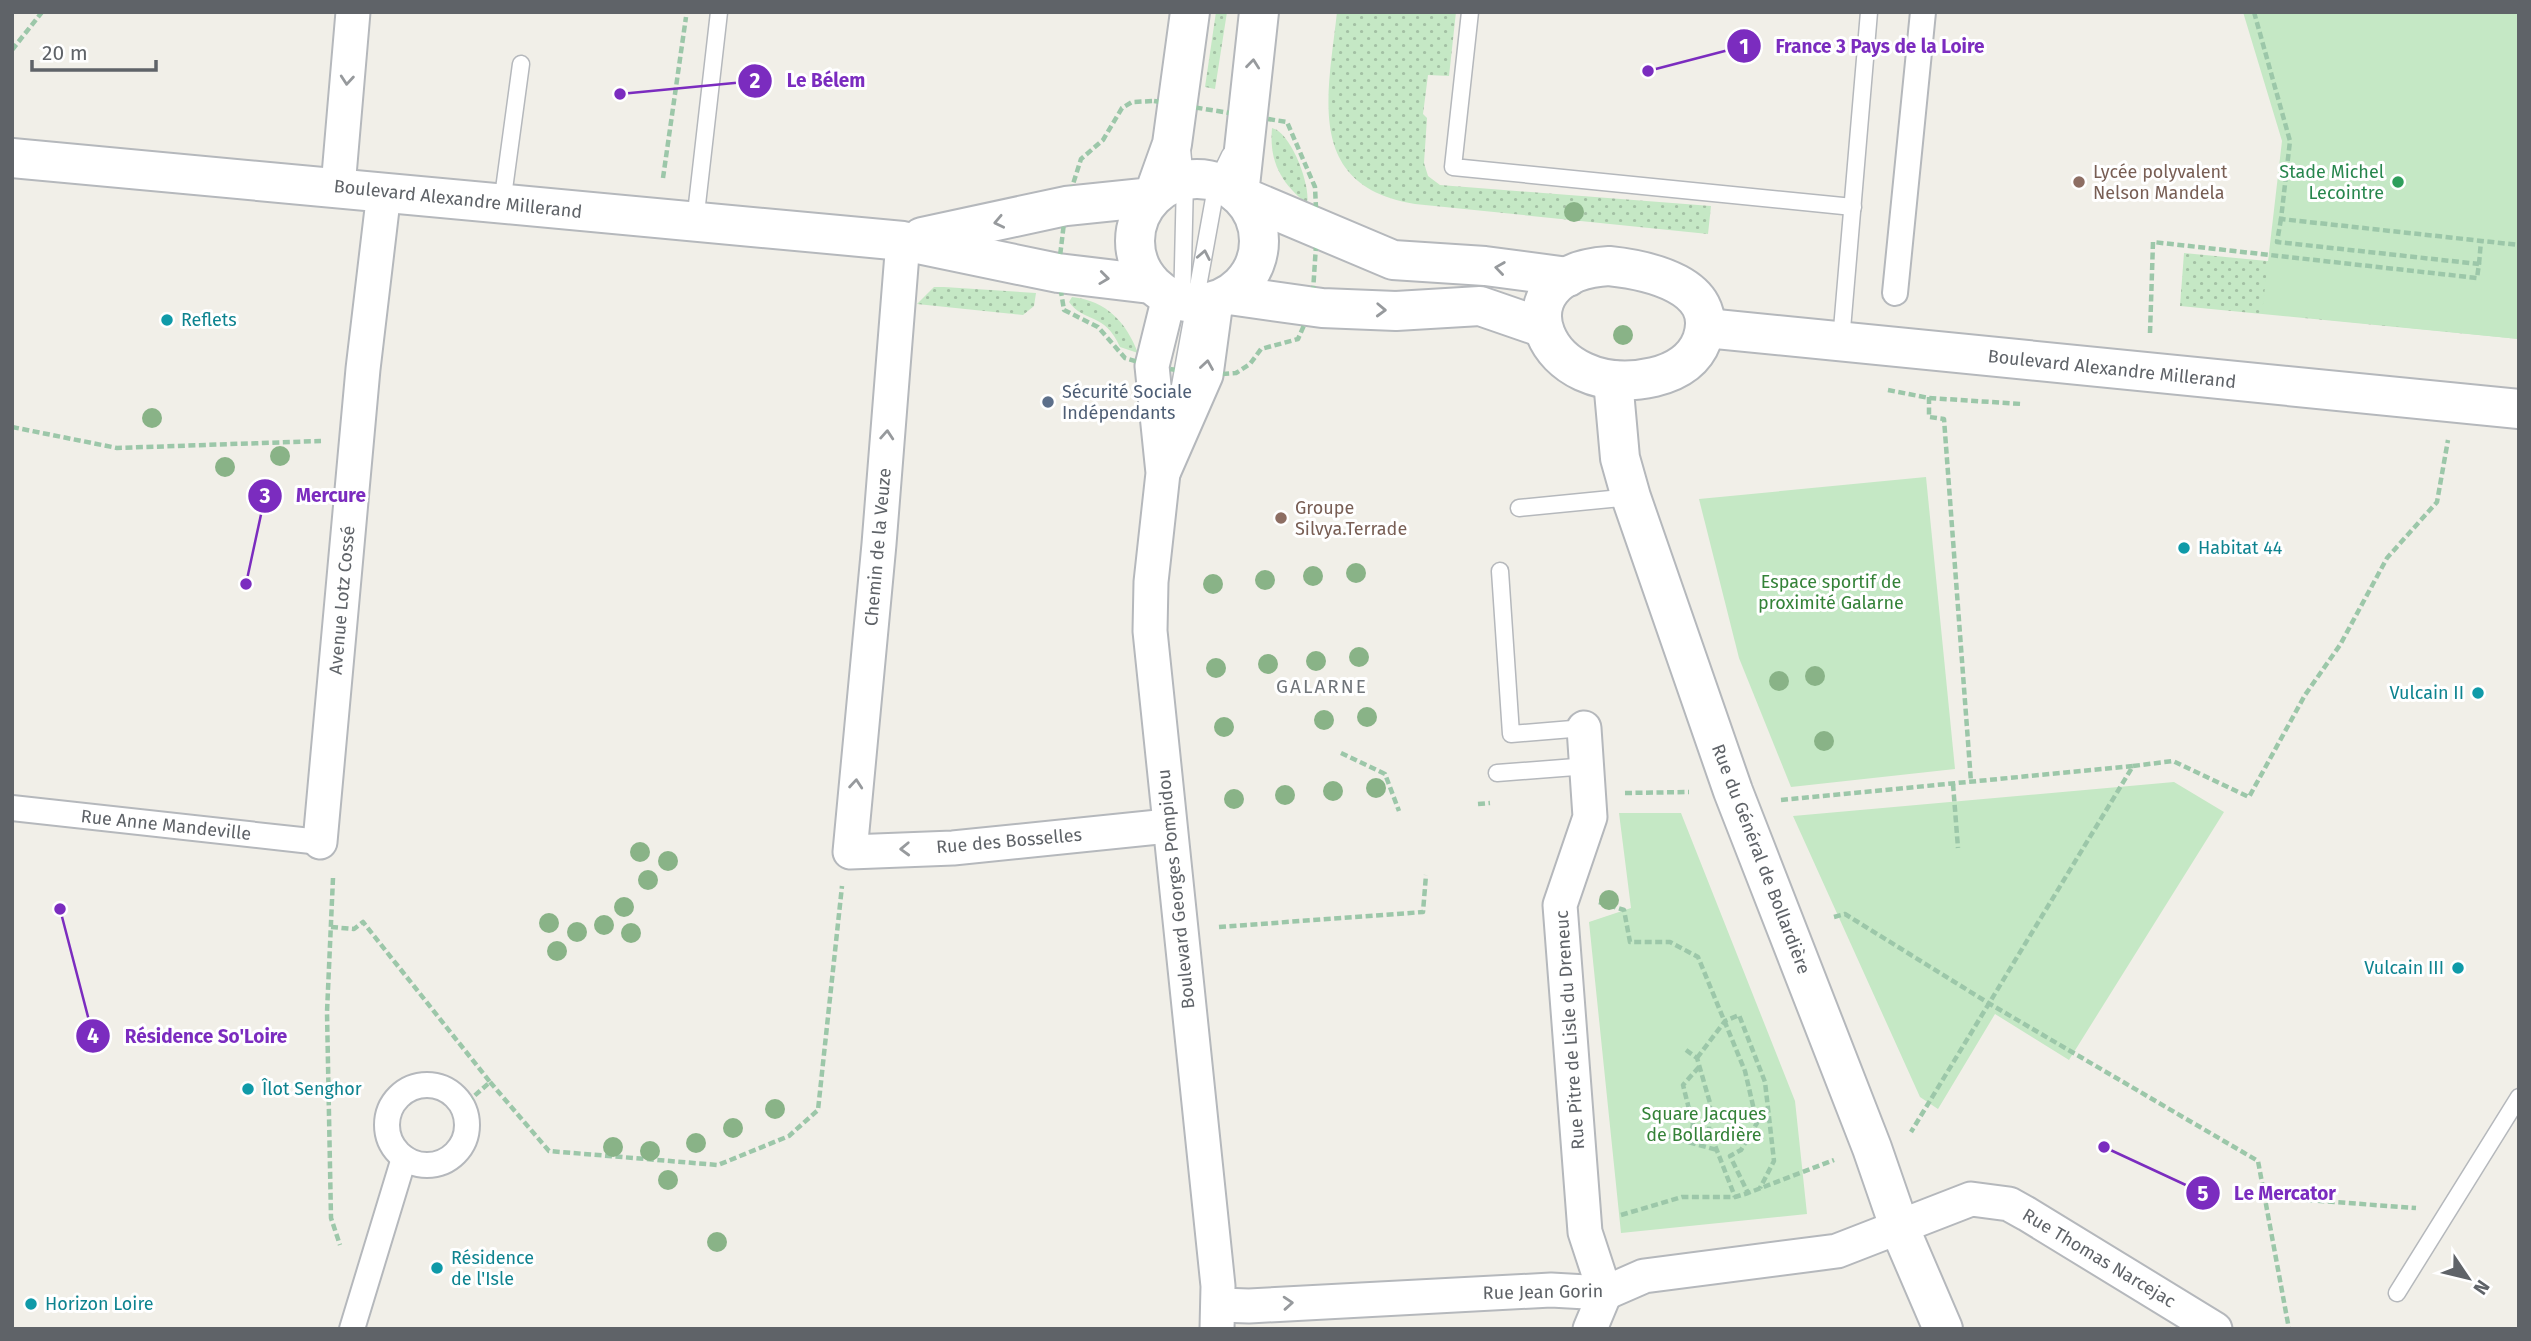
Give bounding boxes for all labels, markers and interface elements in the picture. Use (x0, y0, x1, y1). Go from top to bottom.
callout: France 3 Pays de la Loire (1727, 26, 1999, 66)
scale bar (32, 28, 156, 72)
text: 1 (1739, 34, 1749, 60)
text: France 3 Pays de la Loire (1775, 35, 1985, 58)
text: 20 m (42, 40, 88, 66)
one-way arrow (1246, 58, 1261, 70)
callout: Le Bélem (738, 61, 880, 101)
text: 2 (750, 68, 761, 94)
text: Le Bélem (787, 69, 865, 92)
one-way arrow (340, 74, 355, 86)
place label: Lycée polyvalent Nelson Mandela (2093, 161, 2228, 204)
place label: Stade Michel Lecointre (2279, 161, 2384, 204)
marker: Lycée polyvalent Nelson Mandela (2071, 174, 2087, 190)
marker: Stade Michel Lecointre (2390, 174, 2406, 190)
street label: Boulevard Alexandre Millerand (333, 175, 583, 223)
one-way arrow (993, 214, 1005, 229)
one-way arrow (1195, 249, 1210, 261)
one-way arrow (1494, 260, 1506, 275)
one-way arrow (1099, 270, 1110, 285)
one-way arrow (1375, 303, 1386, 318)
place label: Reflets (181, 309, 237, 331)
marker: Reflets (159, 312, 175, 328)
street label: Boulevard Alexandre Millerand (1987, 345, 2237, 393)
one-way arrow (1199, 359, 1214, 371)
place label: Sécurité Sociale Indépendants (1062, 381, 1192, 424)
marker: Sécurité Sociale Indépendants (1040, 394, 1056, 410)
one-way arrow (880, 429, 895, 440)
street label: Chemin de la Veuze (860, 467, 896, 627)
callout: Mercure (247, 476, 380, 516)
text: 3 (259, 483, 271, 509)
text: Mercure (296, 484, 366, 507)
place label: Groupe Silvya.Terrade (1295, 497, 1407, 540)
marker: Groupe Silvya.Terrade (1273, 510, 1289, 526)
street label: Avenue Lotz Cossé (325, 525, 359, 675)
place label: Habitat 44 (2198, 537, 2283, 559)
marker: Habitat 44 (2176, 540, 2192, 556)
park label: Espace sportif de proximité Galarne (1758, 571, 1904, 614)
district label: GALARNE (1276, 675, 1368, 698)
place label: Vulcain II (2389, 682, 2464, 704)
marker: Vulcain II (2470, 685, 2486, 701)
street label: Rue du Général de Bollardière (1707, 741, 1815, 977)
street label: Boulevard Georges Pompidou (1152, 768, 1200, 1010)
one-way arrow (848, 778, 863, 789)
street label: Rue Anne Mandeville (80, 805, 252, 845)
street label: Rue des Bosselles (935, 824, 1083, 858)
one-way arrow (899, 842, 910, 857)
street label: Rue Pitre de Lisle du Dreneuc (1551, 909, 1589, 1150)
place label: Vulcain III (2364, 957, 2444, 979)
marker: Vulcain III (2450, 960, 2466, 976)
callout: Résidence So'Loire (76, 1016, 301, 1056)
text: 4 (87, 1023, 99, 1049)
text: Résidence So'Loire (125, 1025, 287, 1048)
place label: Îlot Senghor (261, 1078, 362, 1100)
marker: Îlot Senghor (240, 1081, 256, 1097)
park label: Square Jacques de Bollardière (1642, 1103, 1766, 1146)
callout: Le Mercator (2185, 1173, 2350, 1213)
text: 5 (2197, 1181, 2209, 1207)
text: Le Mercator (2234, 1182, 2336, 1205)
street label: Rue Thomas Narcejac (2019, 1204, 2180, 1313)
north arrow (2433, 1243, 2503, 1313)
place label: Résidence de l'Isle (451, 1247, 534, 1290)
marker: Résidence de l'Isle (429, 1260, 445, 1276)
text: N (2468, 1276, 2495, 1299)
street label: Rue Jean Gorin (1483, 1280, 1603, 1304)
place label: Horizon Loire (45, 1293, 154, 1315)
marker: Horizon Loire (23, 1296, 39, 1312)
one-way arrow (1283, 1296, 1294, 1311)

